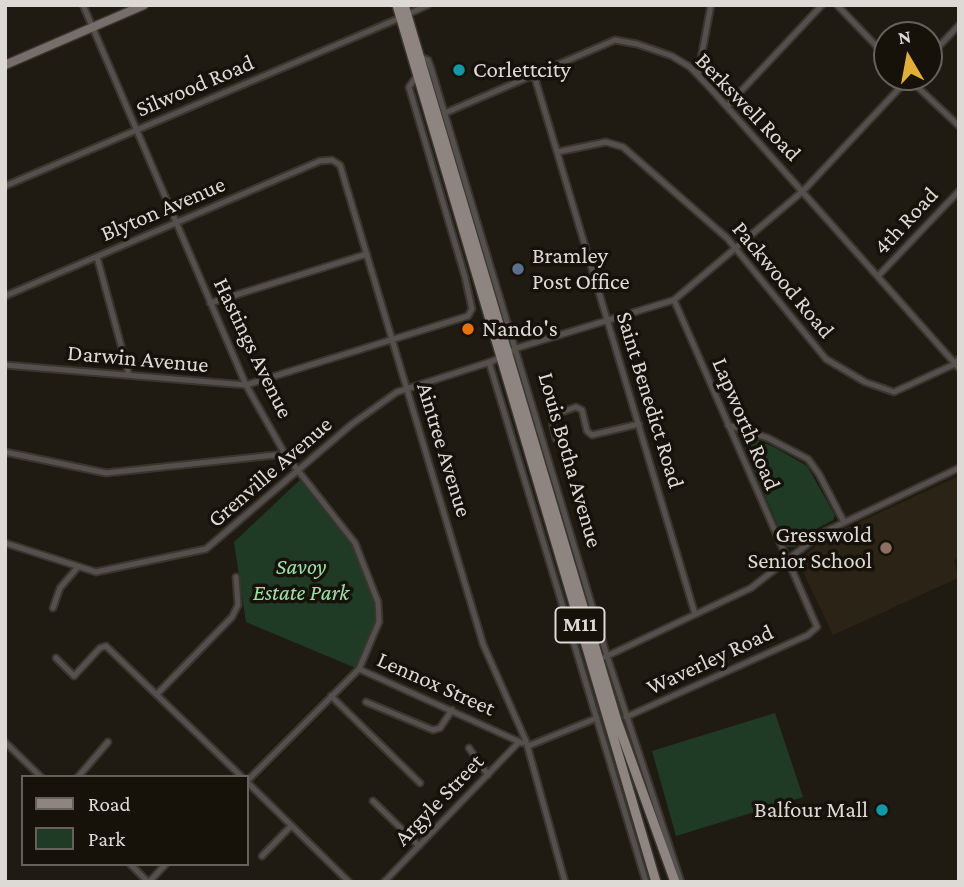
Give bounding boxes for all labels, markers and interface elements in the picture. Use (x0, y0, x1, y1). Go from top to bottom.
north arrow (873, 21, 943, 91)
text: N (896, 25, 913, 48)
street label: Berkswell Road (689, 47, 807, 167)
street label: Silwood Road (132, 49, 258, 123)
place label: Corlettcity (473, 56, 571, 84)
marker: Corlettcity (451, 62, 467, 78)
street label: Blyton Avenue (97, 170, 229, 248)
street label: 4th Road (868, 181, 944, 261)
street label: Packwood Road (726, 216, 840, 344)
place label: Bramley Post Office (532, 242, 630, 296)
marker: Bramley Post Office (510, 261, 526, 277)
street label: Hastings Avenue (207, 273, 299, 423)
street label: Saint Benedict Road (610, 308, 690, 492)
place label: Nando's (482, 315, 558, 343)
marker: Nando's (460, 321, 476, 337)
street label: Darwin Avenue (66, 339, 210, 379)
street label: Lapworth Road (706, 354, 786, 494)
street label: Louis Botha Avenue (532, 369, 608, 551)
street label: Aintree Avenue (410, 379, 478, 521)
street label: Grenville Avenue (202, 411, 338, 533)
place label: Gresswold Senior School (747, 521, 872, 575)
marker: Gresswold Senior School (878, 540, 894, 556)
park label: Savoy Estate Park (253, 553, 349, 607)
road number: M11 (556, 608, 604, 642)
street label: Waverley Road (642, 619, 778, 701)
street label: Lennox Street (373, 646, 499, 722)
street label: Argyle Street (388, 748, 490, 852)
legend (21, 775, 248, 866)
text: Road (88, 792, 131, 816)
place label: Balfour Mall (754, 796, 868, 824)
marker: Balfour Mall (874, 802, 890, 818)
text: Park (88, 827, 125, 851)

